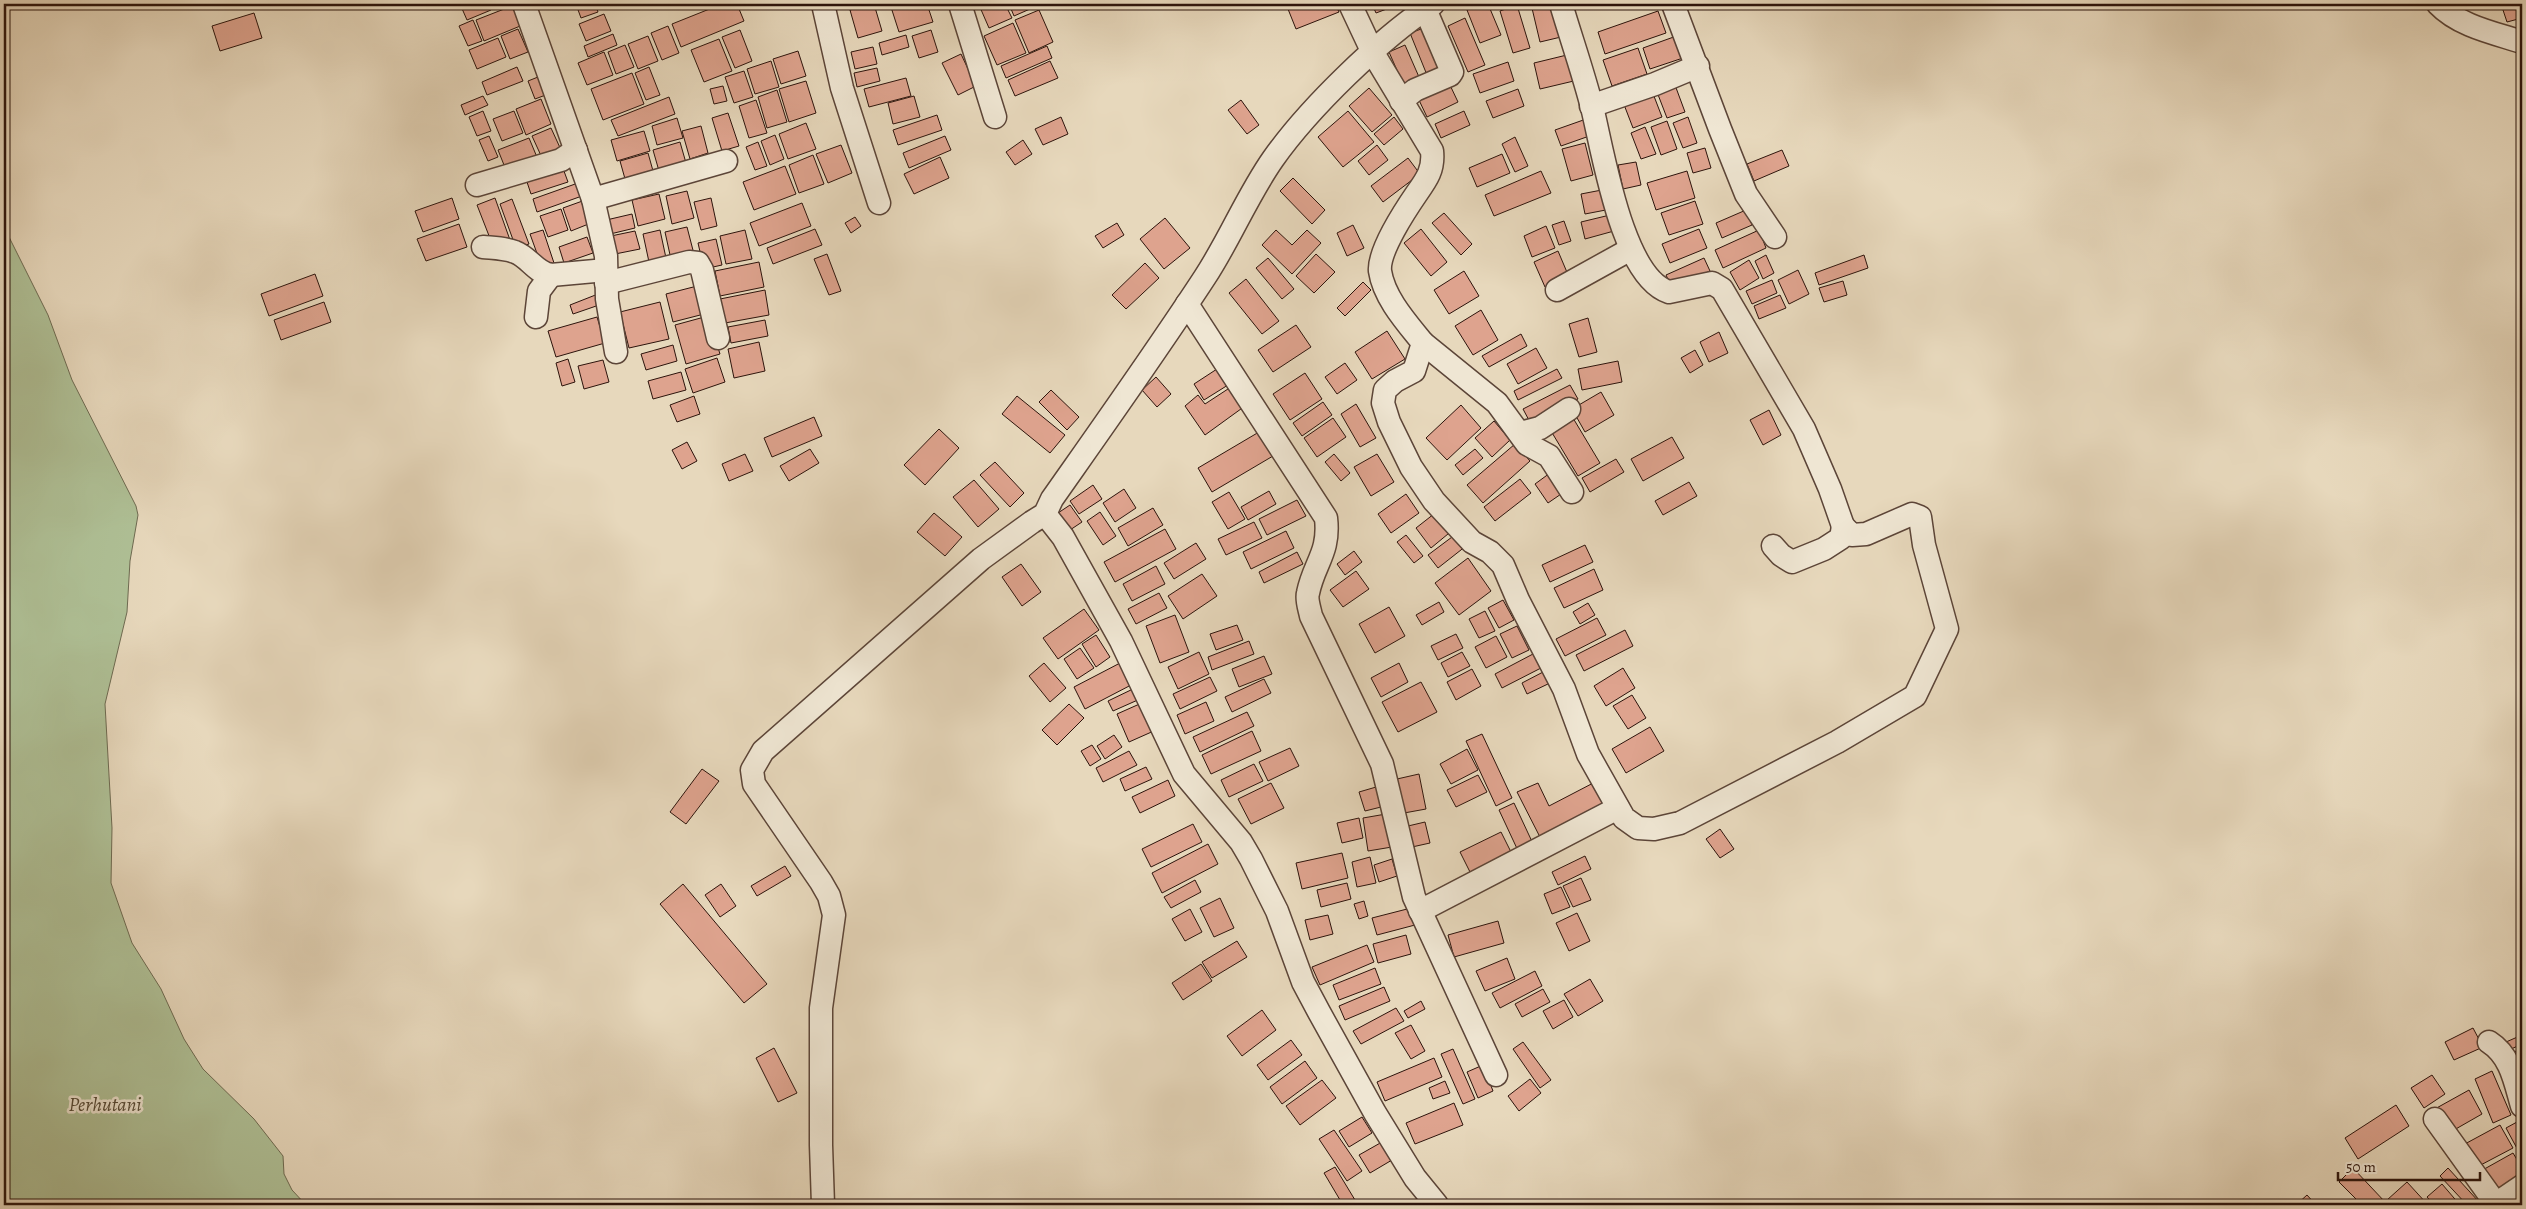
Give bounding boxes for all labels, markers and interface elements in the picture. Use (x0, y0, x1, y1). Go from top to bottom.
park label: Perhutani (68, 1091, 142, 1118)
scale bar (2338, 1149, 2481, 1181)
text: 50 m (2346, 1157, 2376, 1177)

